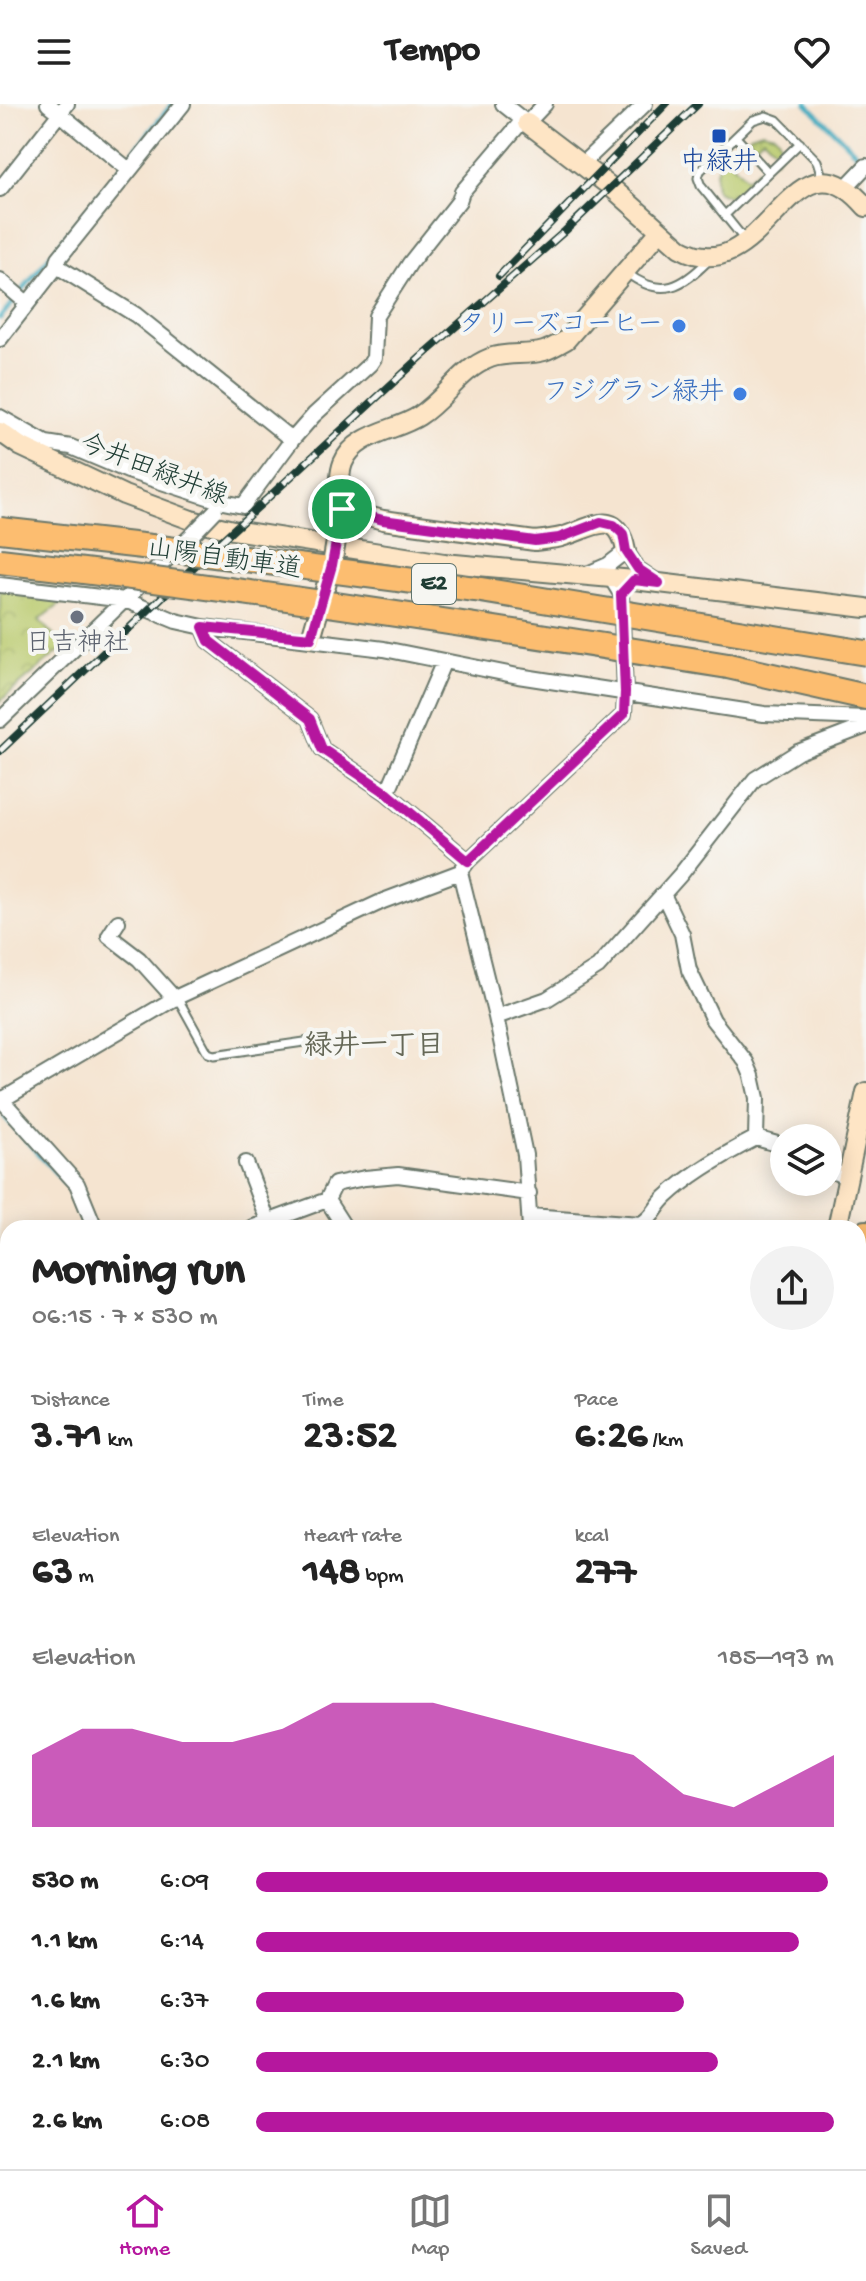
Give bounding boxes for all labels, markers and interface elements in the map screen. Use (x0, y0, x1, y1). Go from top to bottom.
icon: menu (32, 30, 76, 74)
icon: heart (790, 30, 834, 74)
text: Tempo (386, 31, 480, 74)
marker: 中緑井 (710, 127, 728, 145)
place label: 中緑井 (680, 147, 758, 180)
place label: タリーズコーヒー (459, 311, 663, 342)
marker: タリーズコーヒー (670, 317, 688, 335)
place label: フジグラン緑井 (543, 377, 724, 410)
marker: フジグラン緑井 (731, 385, 749, 403)
street label: 今井田緑井線 (75, 428, 232, 514)
pin (308, 475, 376, 543)
icon: arrive (320, 487, 364, 531)
street label: 山陽自動車道 (145, 533, 304, 587)
road number: E2 (412, 564, 456, 604)
marker: 日吉神社 (68, 608, 86, 626)
place label: 日吉神社 (25, 628, 129, 661)
district label: 緑井一丁目 (304, 1030, 444, 1064)
map controls (770, 1124, 842, 1196)
button: layers (770, 1124, 842, 1196)
button: share (750, 1246, 834, 1330)
text: Morning run (32, 1247, 245, 1299)
text: 06:15 · 7 × 530 m (32, 1303, 218, 1334)
text: Distance (32, 1388, 110, 1414)
text: Time (303, 1388, 344, 1414)
text: Pace (575, 1388, 618, 1414)
text: 3.71 (32, 1414, 102, 1461)
text: 23:52 (303, 1414, 397, 1461)
text: 6:26 (575, 1414, 647, 1461)
text: km (102, 1428, 133, 1454)
text: /km (647, 1428, 683, 1454)
text: Elevation (32, 1524, 119, 1550)
text: Heart rate (303, 1524, 402, 1550)
text: kcal (575, 1524, 609, 1550)
text: 63 (32, 1550, 73, 1597)
text: 148 (303, 1550, 360, 1597)
text: 277 (575, 1550, 636, 1597)
text: m (73, 1564, 94, 1590)
text: bpm (360, 1564, 404, 1590)
text: Elevation (32, 1644, 135, 1675)
text: 185–193 m (718, 1644, 834, 1675)
text: 530 m (32, 1867, 99, 1898)
text: 6:09 (160, 1867, 209, 1898)
text: 1.1 km (32, 1927, 97, 1958)
text: 6:14 (160, 1927, 204, 1958)
text: 1.6 km (32, 1987, 100, 2018)
text: 6:37 (160, 1987, 208, 2018)
text: 2.1 km (32, 2047, 100, 2078)
text: 6:30 (160, 2047, 210, 2078)
text: 2.6 km (32, 2107, 102, 2138)
text: 6:08 (160, 2107, 210, 2138)
tab: Home (119, 2189, 170, 2263)
tab: Map (408, 2189, 452, 2263)
tab: Saved (691, 2189, 747, 2263)

